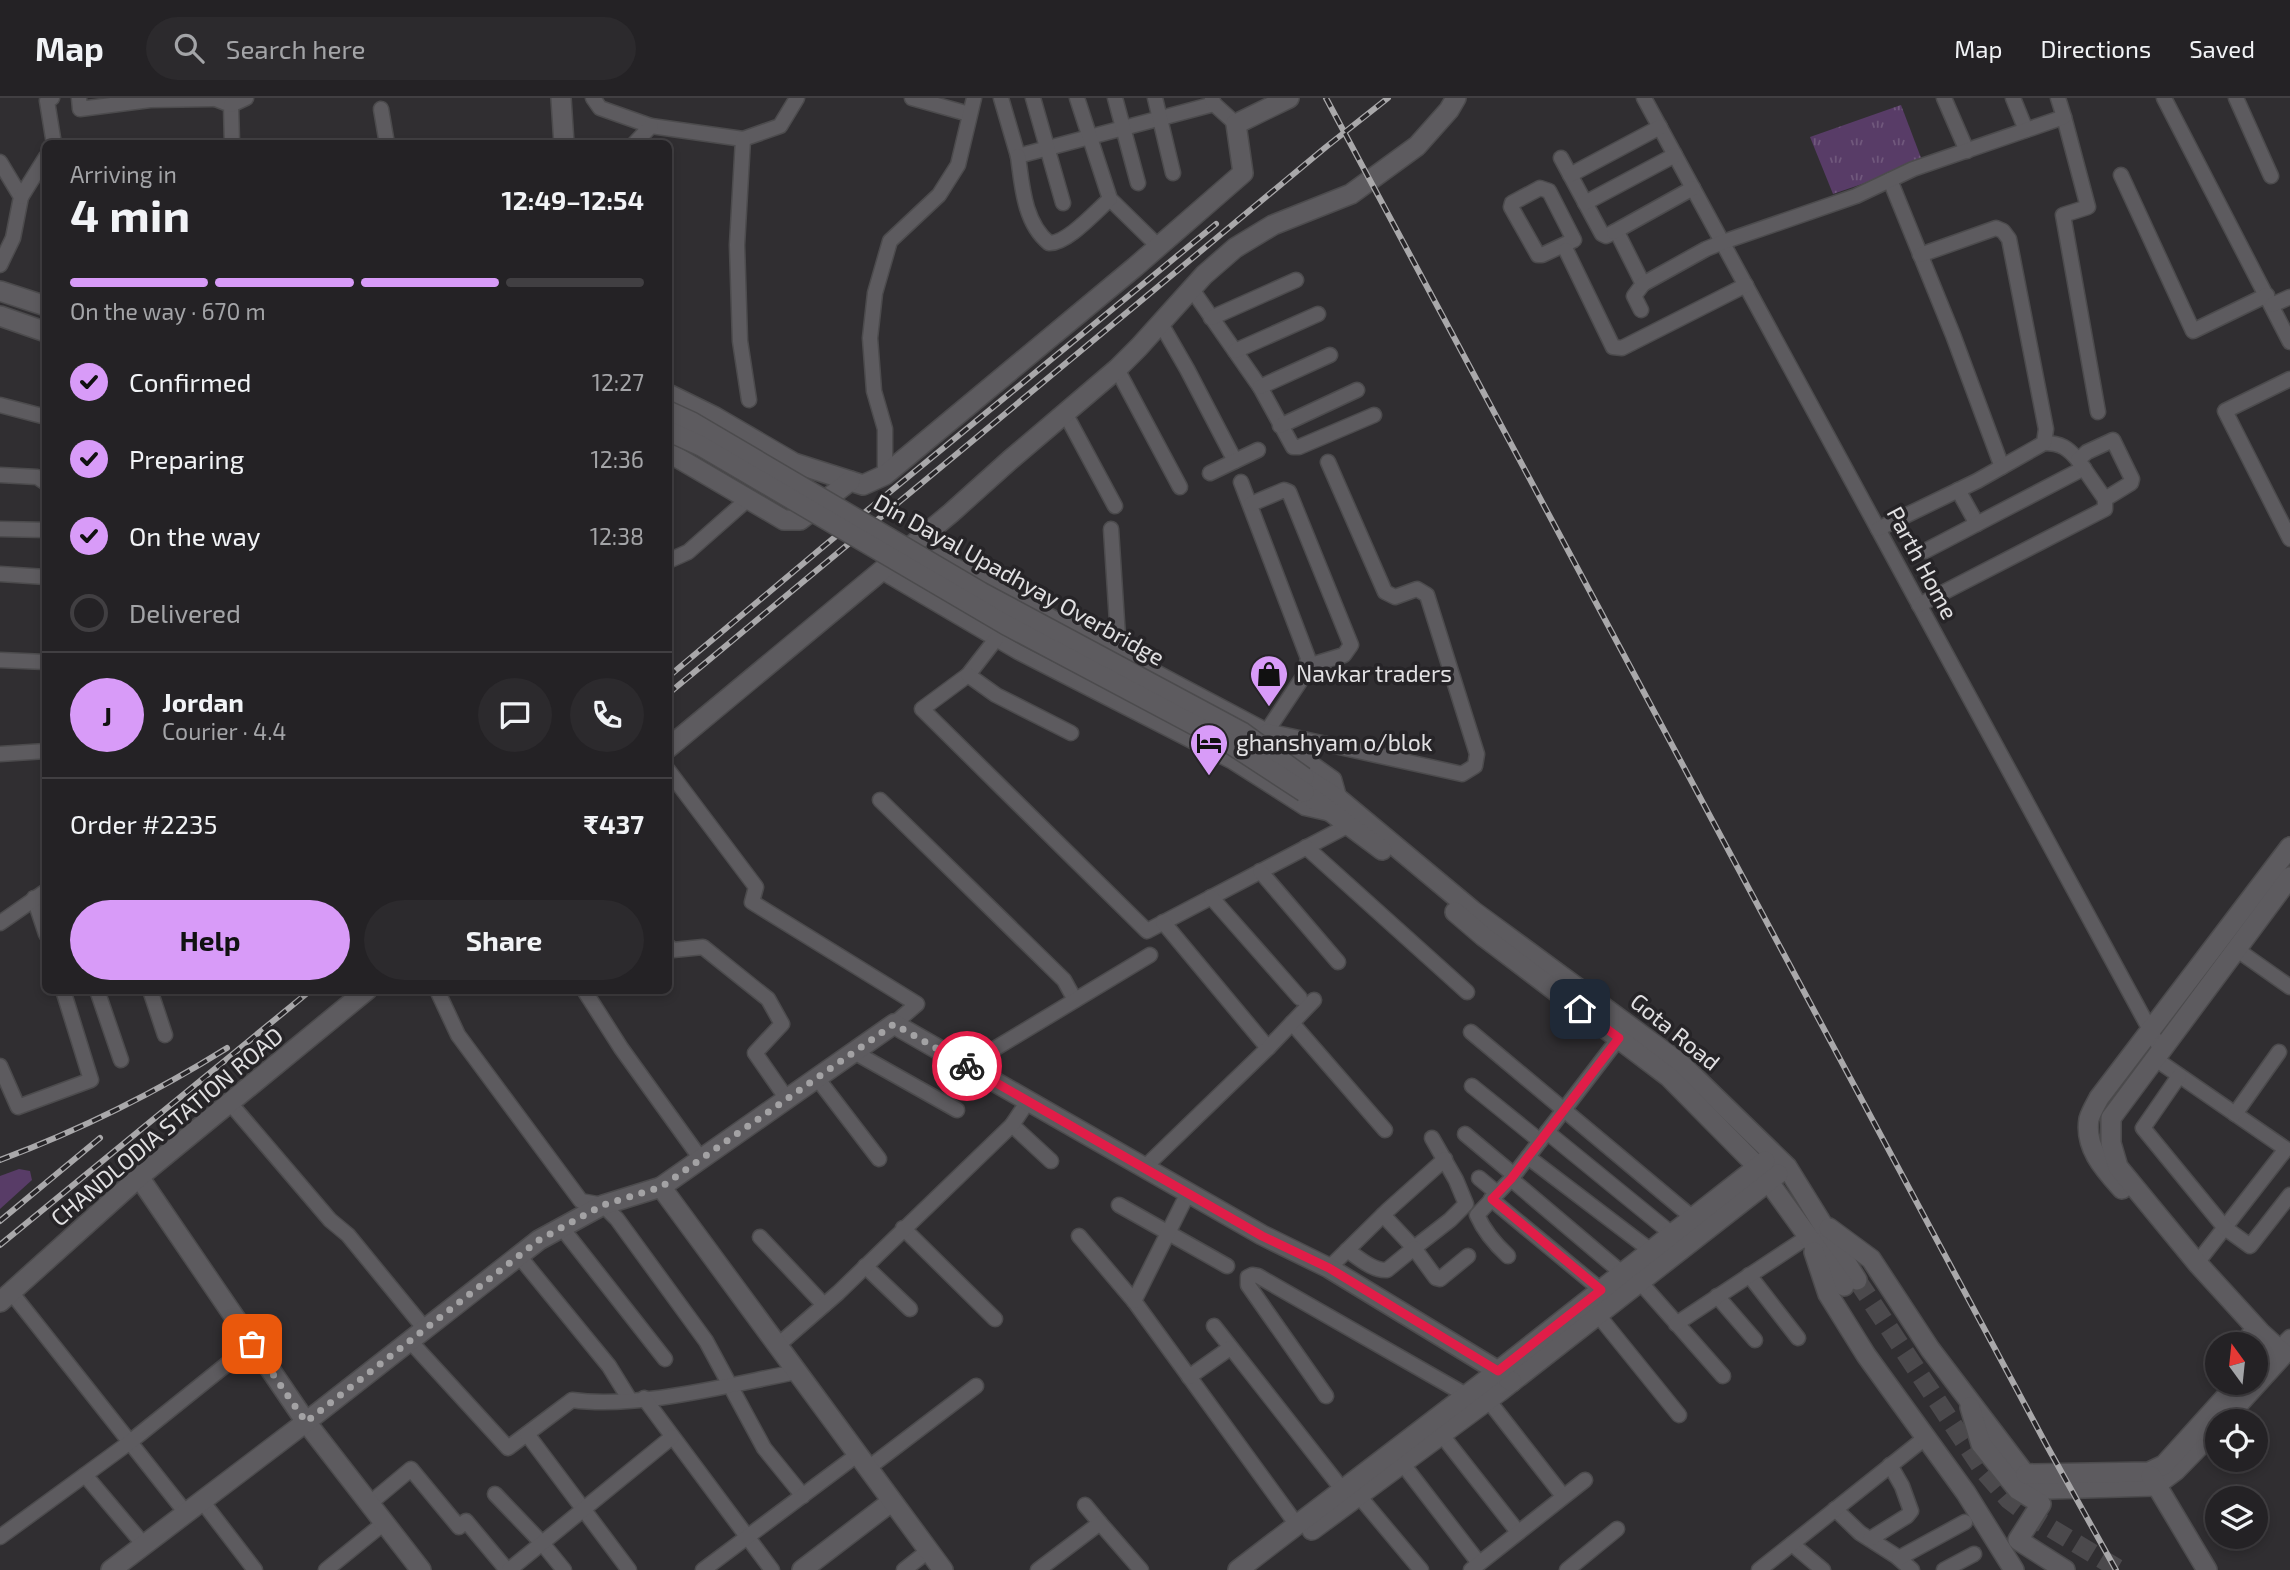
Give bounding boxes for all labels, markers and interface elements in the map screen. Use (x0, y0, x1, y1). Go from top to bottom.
search box (146, 17, 636, 80)
text: Map (35, 28, 104, 68)
icon: search (170, 29, 208, 67)
text: Search here (226, 33, 365, 64)
text: Map (1954, 34, 2002, 63)
text: Directions (2040, 34, 2151, 63)
text: Saved (2189, 34, 2255, 63)
text: Arriving in (70, 160, 177, 188)
text: 12:49–12:54 (501, 184, 644, 215)
text: 4 min (70, 186, 190, 241)
text: On the way · 670 m (70, 297, 266, 325)
icon: check (70, 363, 108, 401)
text: Confirmed (129, 366, 252, 397)
text: 12:27 (592, 368, 644, 396)
icon: check (70, 440, 108, 478)
text: Preparing (129, 443, 244, 474)
text: 12:36 (591, 445, 644, 473)
street label: Din Dayal Upadhyay Overbridge (869, 487, 1170, 671)
street label: Parth Home (1882, 501, 1964, 624)
icon: check (70, 517, 108, 555)
text: On the way (129, 520, 260, 551)
text: 12:38 (590, 522, 644, 550)
text: Delivered (129, 597, 241, 628)
shop icon: Navkar traders (1248, 653, 1290, 708)
place label: Navkar traders (1296, 659, 1452, 687)
button: chat (478, 678, 552, 752)
button: phone (570, 678, 644, 752)
text: Jordan (162, 686, 244, 717)
text: J (102, 700, 112, 731)
text: Courier · 4.4 (162, 717, 286, 745)
hotel icon: ghanshyam o/blok (1188, 722, 1230, 777)
place label: ghanshyam o/blok (1236, 728, 1433, 756)
text: Order #2235 (70, 808, 218, 839)
text: ₹437 (584, 808, 644, 839)
button: Help (70, 900, 350, 980)
button: Share (364, 900, 644, 980)
pin (1550, 979, 1610, 1039)
street label: Gota Road (1625, 987, 1726, 1076)
icon: home (1561, 990, 1599, 1028)
street label: CHANDLODIA STATION ROAD (45, 1021, 288, 1232)
courier (932, 1031, 1002, 1101)
icon: bike (948, 1047, 986, 1085)
pin (222, 1314, 282, 1374)
icon: bag (233, 1325, 271, 1363)
north arrow (2205, 1332, 2268, 1395)
map controls (2205, 1332, 2268, 1549)
button: locate (2205, 1409, 2268, 1472)
button: layers (2205, 1486, 2268, 1549)

